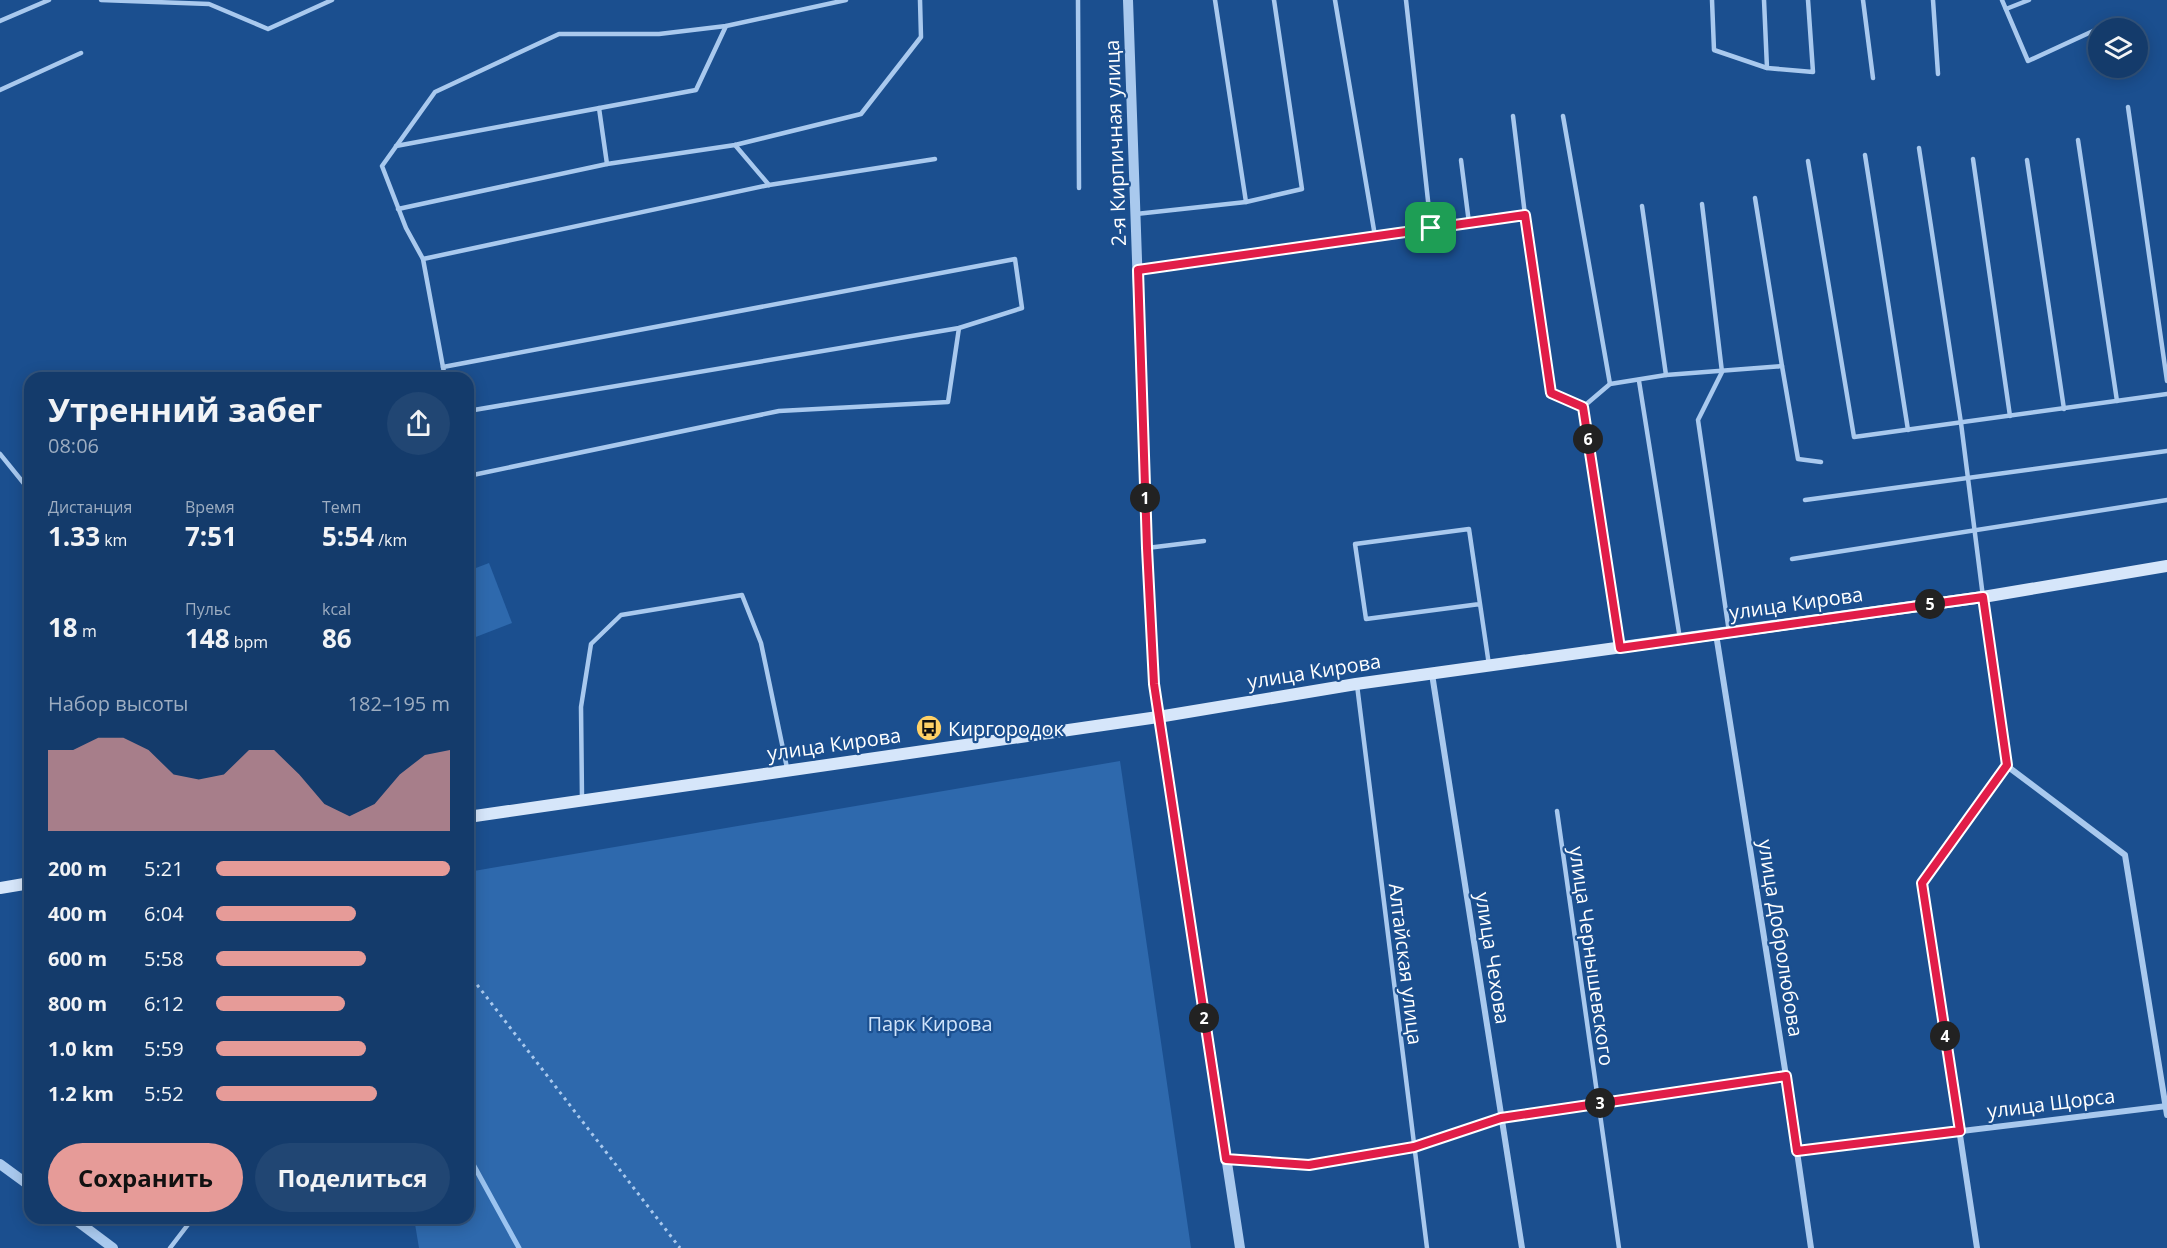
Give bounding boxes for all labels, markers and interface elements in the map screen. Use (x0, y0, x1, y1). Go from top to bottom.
map controls (2088, 18, 2148, 78)
button: layers (2088, 18, 2148, 78)
street label: 2-я Кирпичная улица (1098, 39, 1132, 247)
pin (1405, 202, 1456, 253)
icon: arrive (1414, 211, 1447, 244)
text: Утренний забег (48, 387, 322, 432)
button: share (387, 392, 450, 455)
pin: 6 (1573, 424, 1603, 454)
text: 6 (1583, 428, 1593, 450)
text: 08:06 (48, 432, 99, 459)
pin: 1 (1130, 483, 1160, 513)
text: 1 (1140, 487, 1150, 509)
text: Дистанция (48, 496, 132, 518)
text: Время (185, 496, 235, 518)
text: Темп (322, 496, 361, 518)
text: 1.33 (48, 518, 100, 554)
text: 7:51 (185, 518, 237, 554)
text: 5:54 (322, 518, 374, 554)
text: km (100, 529, 127, 551)
text: /km (374, 529, 407, 551)
street label: улица Кирова (1727, 580, 1865, 626)
pin: 5 (1915, 589, 1945, 619)
text: 5 (1925, 593, 1935, 615)
text: Пульс (185, 598, 231, 620)
text: kcal (322, 598, 351, 620)
text: 18 (48, 609, 78, 645)
text: m (78, 620, 97, 642)
text: 148 (185, 620, 230, 656)
text: 86 (322, 620, 352, 656)
text: bpm (230, 631, 268, 653)
street label: улица Кирова (1245, 647, 1383, 695)
text: Набор высоты (48, 690, 188, 717)
text: 182–195 m (348, 690, 450, 717)
bus stop icon: Киргородок (914, 713, 944, 743)
place label: Киргородок (948, 715, 1065, 742)
street label: улица Кирова (765, 721, 903, 767)
street label: улица Добролюбова (1752, 837, 1810, 1039)
street label: улица Чернышевского (1563, 844, 1621, 1068)
text: 200 m (48, 855, 107, 882)
text: 5:21 (144, 855, 184, 882)
street label: Алтайская улица (1383, 882, 1429, 1046)
street label: улица Чехова (1469, 890, 1517, 1026)
text: 400 m (48, 900, 107, 927)
text: 6:04 (144, 900, 184, 927)
text: 600 m (48, 945, 107, 972)
text: 5:58 (144, 945, 184, 972)
text: 800 m (48, 990, 107, 1017)
text: 6:12 (144, 990, 184, 1017)
pin: 2 (1189, 1003, 1219, 1033)
text: 2 (1199, 1007, 1209, 1029)
park label: Парк Кирова (867, 1010, 993, 1037)
pin: 4 (1930, 1021, 1960, 1051)
text: 4 (1940, 1025, 1950, 1047)
text: 1.0 km (48, 1035, 114, 1062)
text: 5:59 (144, 1035, 184, 1062)
text: 1.2 km (48, 1080, 114, 1107)
text: 5:52 (144, 1080, 184, 1107)
street label: улица Щорса (1985, 1082, 2117, 1124)
pin: 3 (1585, 1088, 1615, 1118)
text: 3 (1595, 1092, 1605, 1114)
button: Сохранить (48, 1143, 243, 1212)
button: Поделиться (255, 1143, 450, 1212)

